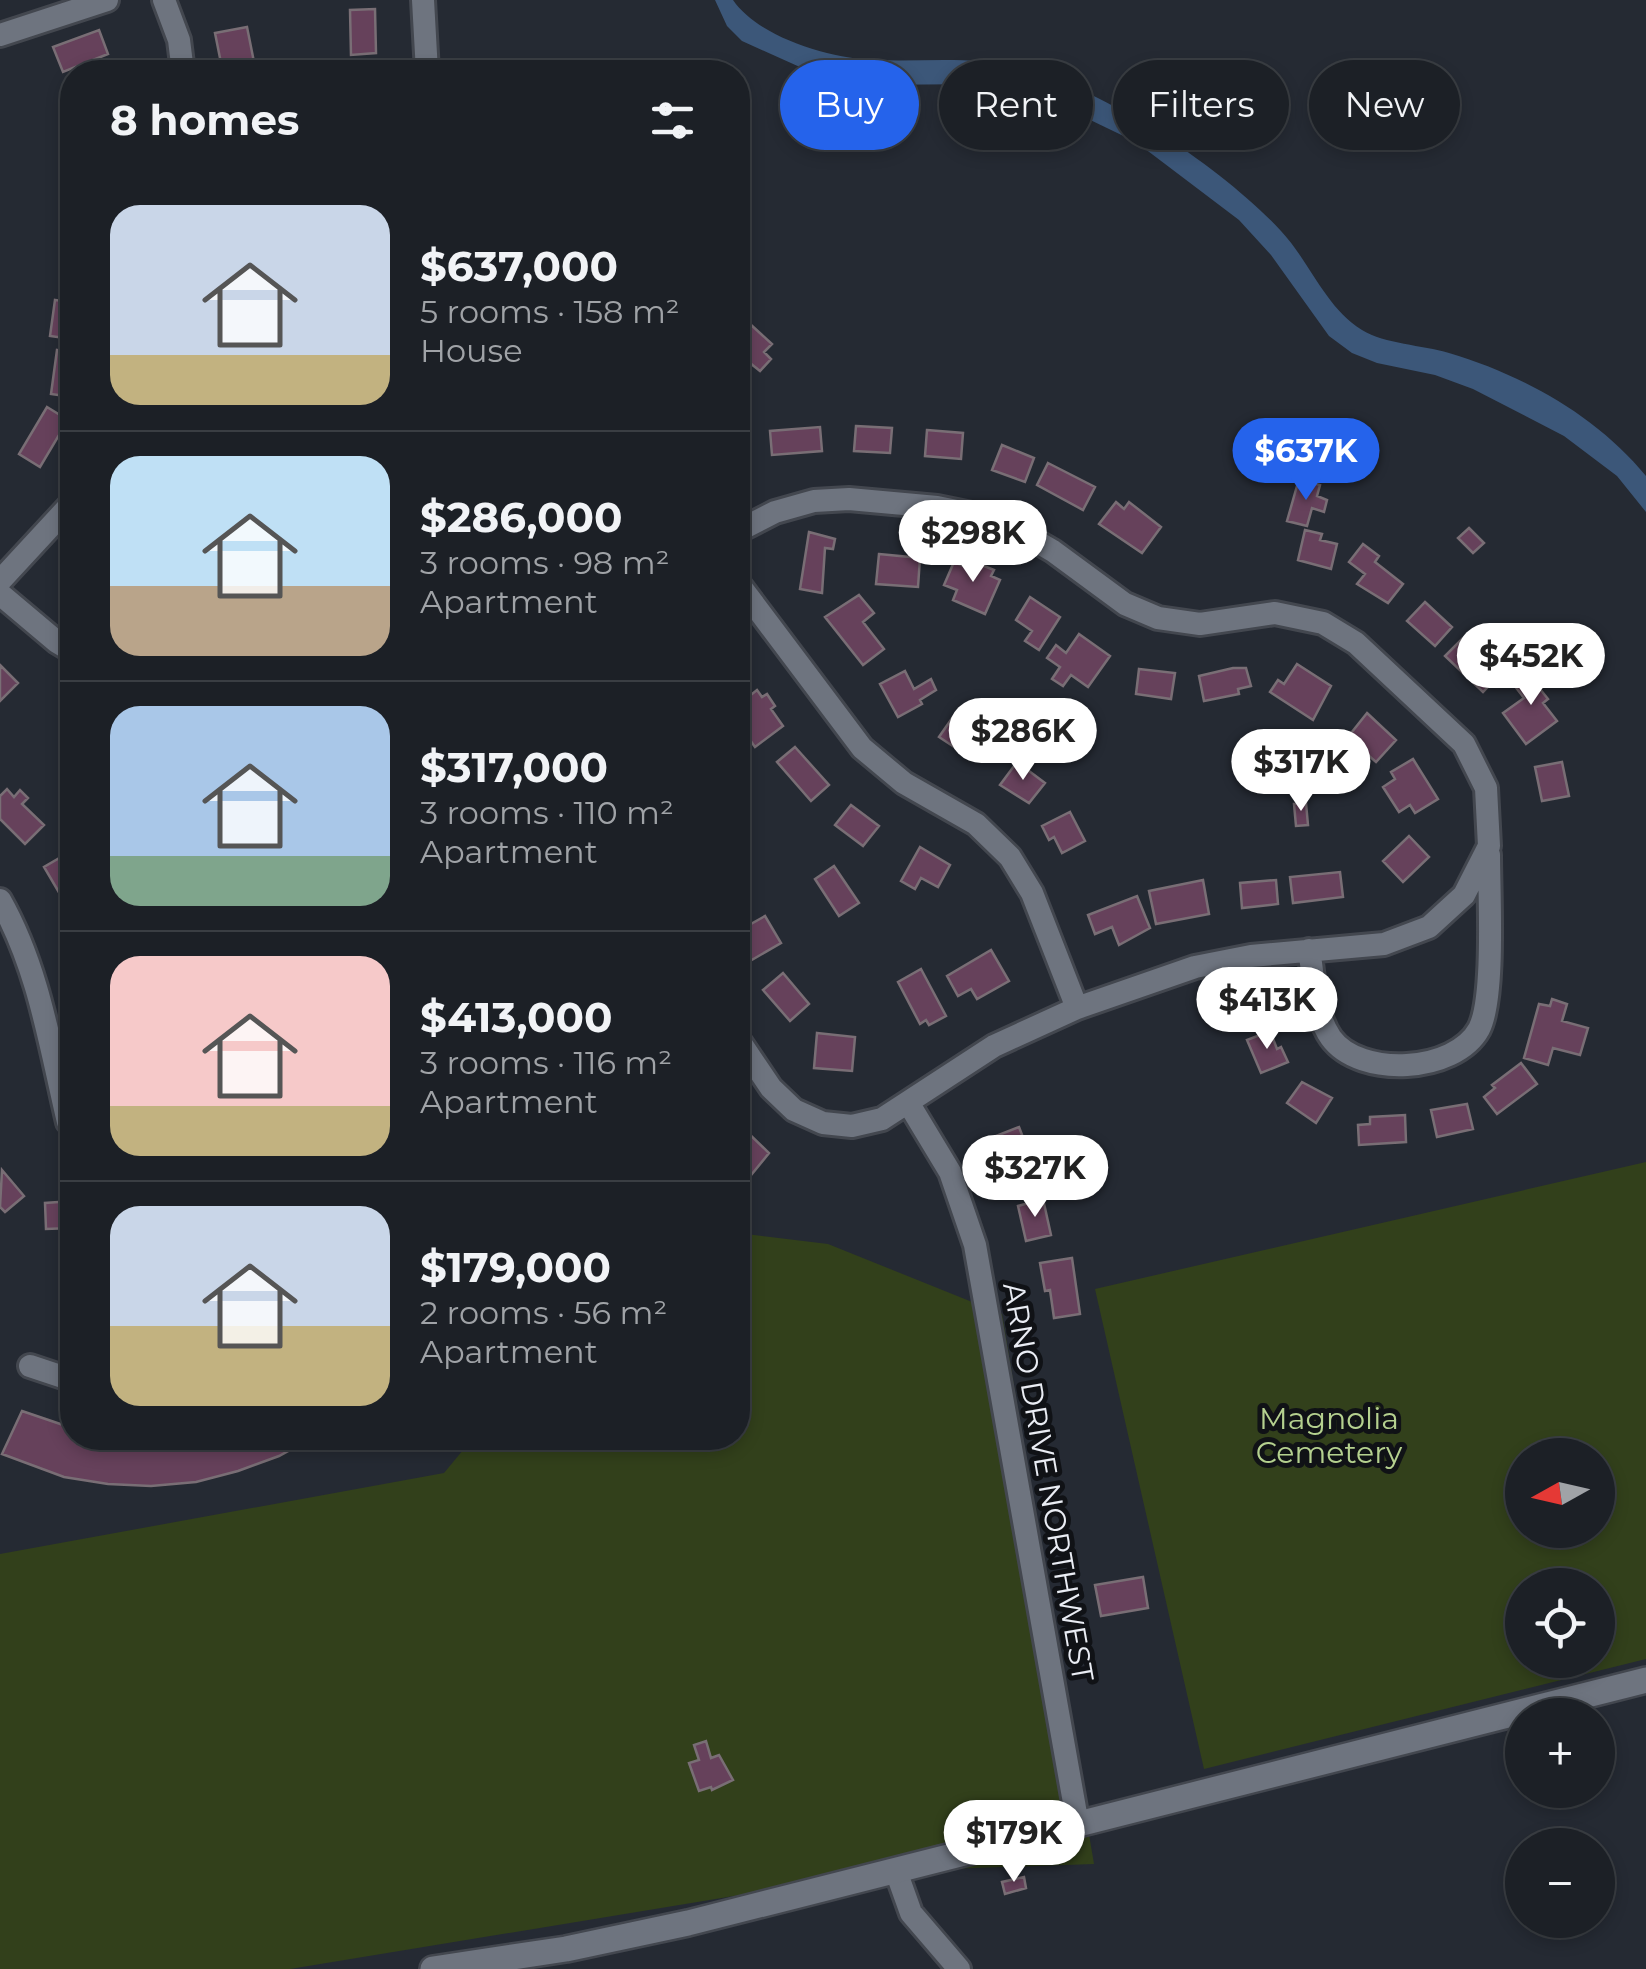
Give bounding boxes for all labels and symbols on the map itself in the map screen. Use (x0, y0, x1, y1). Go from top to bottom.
pin: $637K (1236, 418, 1376, 503)
pin: $298K (903, 500, 1043, 585)
pin: $452K (1461, 623, 1601, 708)
pin: $286K (953, 698, 1093, 783)
pin: $317K (1231, 729, 1371, 814)
pin: $413K (1197, 967, 1337, 1052)
pin: $327K (965, 1135, 1105, 1220)
street label: ARNO DRIVE NORTHWEST (995, 1279, 1102, 1685)
park label: Magnolia Cemetery (1256, 1400, 1403, 1471)
north arrow (1505, 1438, 1615, 1548)
pin: $179K (944, 1800, 1084, 1885)

